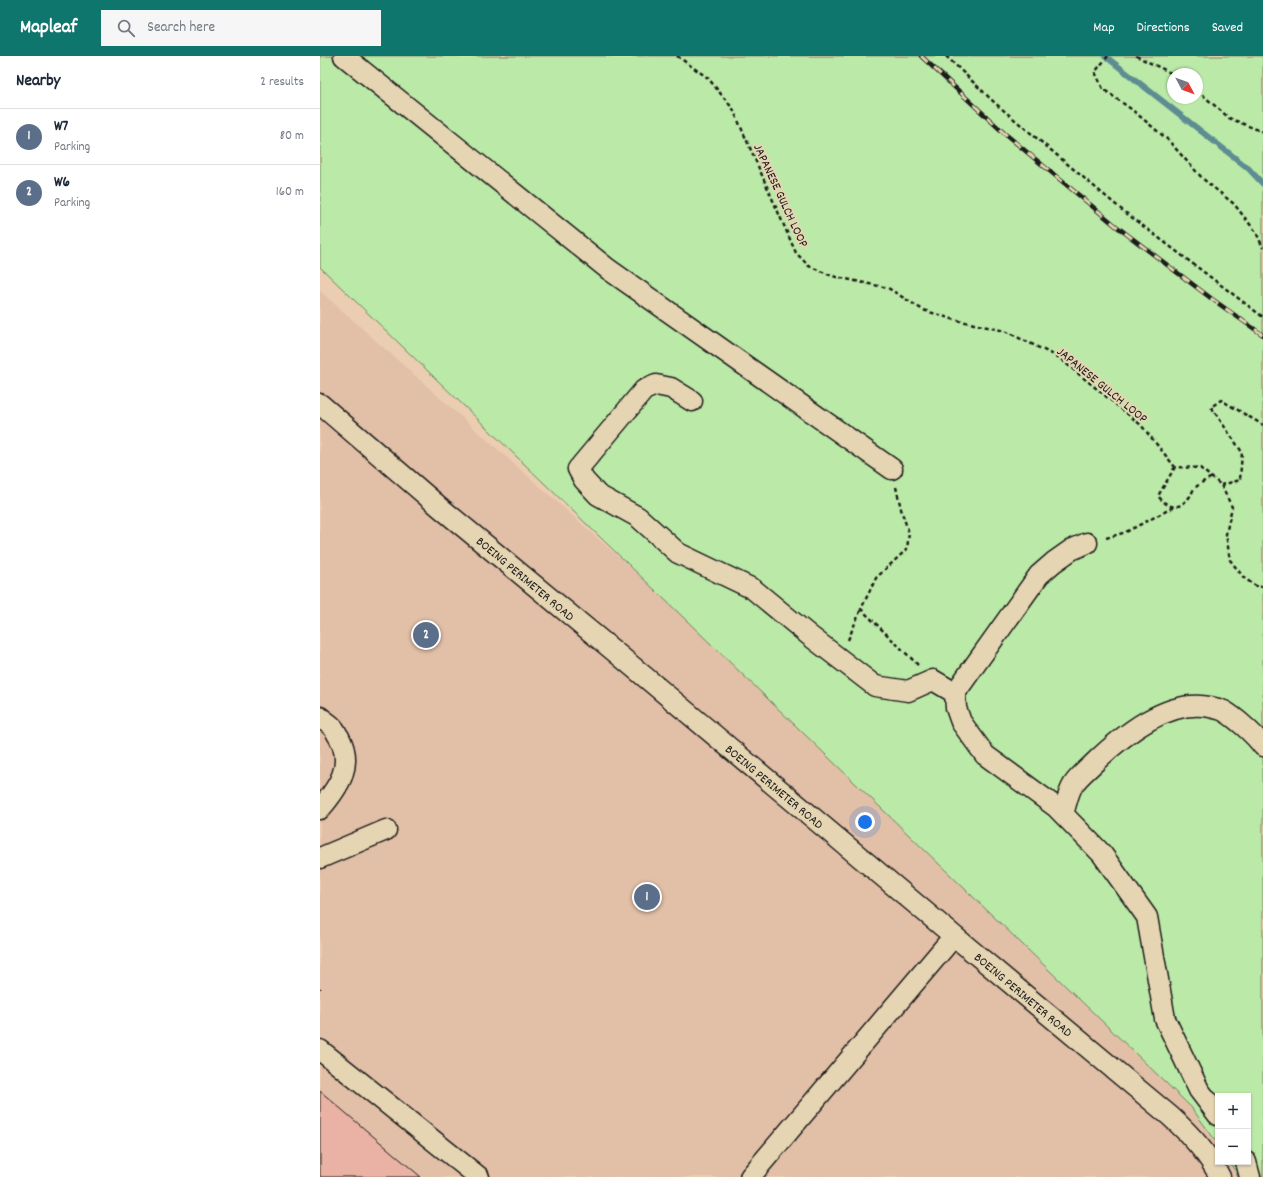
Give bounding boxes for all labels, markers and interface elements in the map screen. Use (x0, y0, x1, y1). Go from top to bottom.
search box (101, 10, 381, 46)
text: Mapleaf (20, 15, 77, 42)
icon: search (115, 17, 137, 39)
text: Search here (147, 17, 215, 39)
text: Map (1093, 18, 1115, 38)
text: Directions (1137, 18, 1190, 38)
text: Saved (1212, 18, 1243, 38)
north arrow (1167, 68, 1203, 104)
text: Nearby (16, 70, 60, 94)
text: 2 results (260, 73, 304, 92)
text: W7 (54, 116, 68, 138)
text: 1 (28, 127, 30, 146)
text: 80 m (280, 127, 304, 146)
text: Parking (54, 138, 90, 157)
street label: JAPANESE GULCH LOOP (747, 141, 812, 251)
text: W6 (54, 172, 70, 194)
text: 2 (26, 183, 32, 202)
text: 160 m (276, 183, 304, 202)
text: Parking (54, 194, 90, 213)
street label: JAPANESE GULCH LOOP (1052, 343, 1151, 429)
street label: BOEING PERIMETER ROAD (471, 533, 578, 627)
pin: 2 (413, 620, 439, 650)
street label: BOEING PERIMETER ROAD (720, 741, 827, 835)
your location (855, 812, 875, 832)
pin: 1 (634, 882, 660, 912)
street label: BOEING PERIMETER ROAD (969, 949, 1076, 1043)
map controls (1215, 1093, 1251, 1165)
button: + (1215, 1093, 1251, 1129)
button: − (1215, 1129, 1251, 1165)

